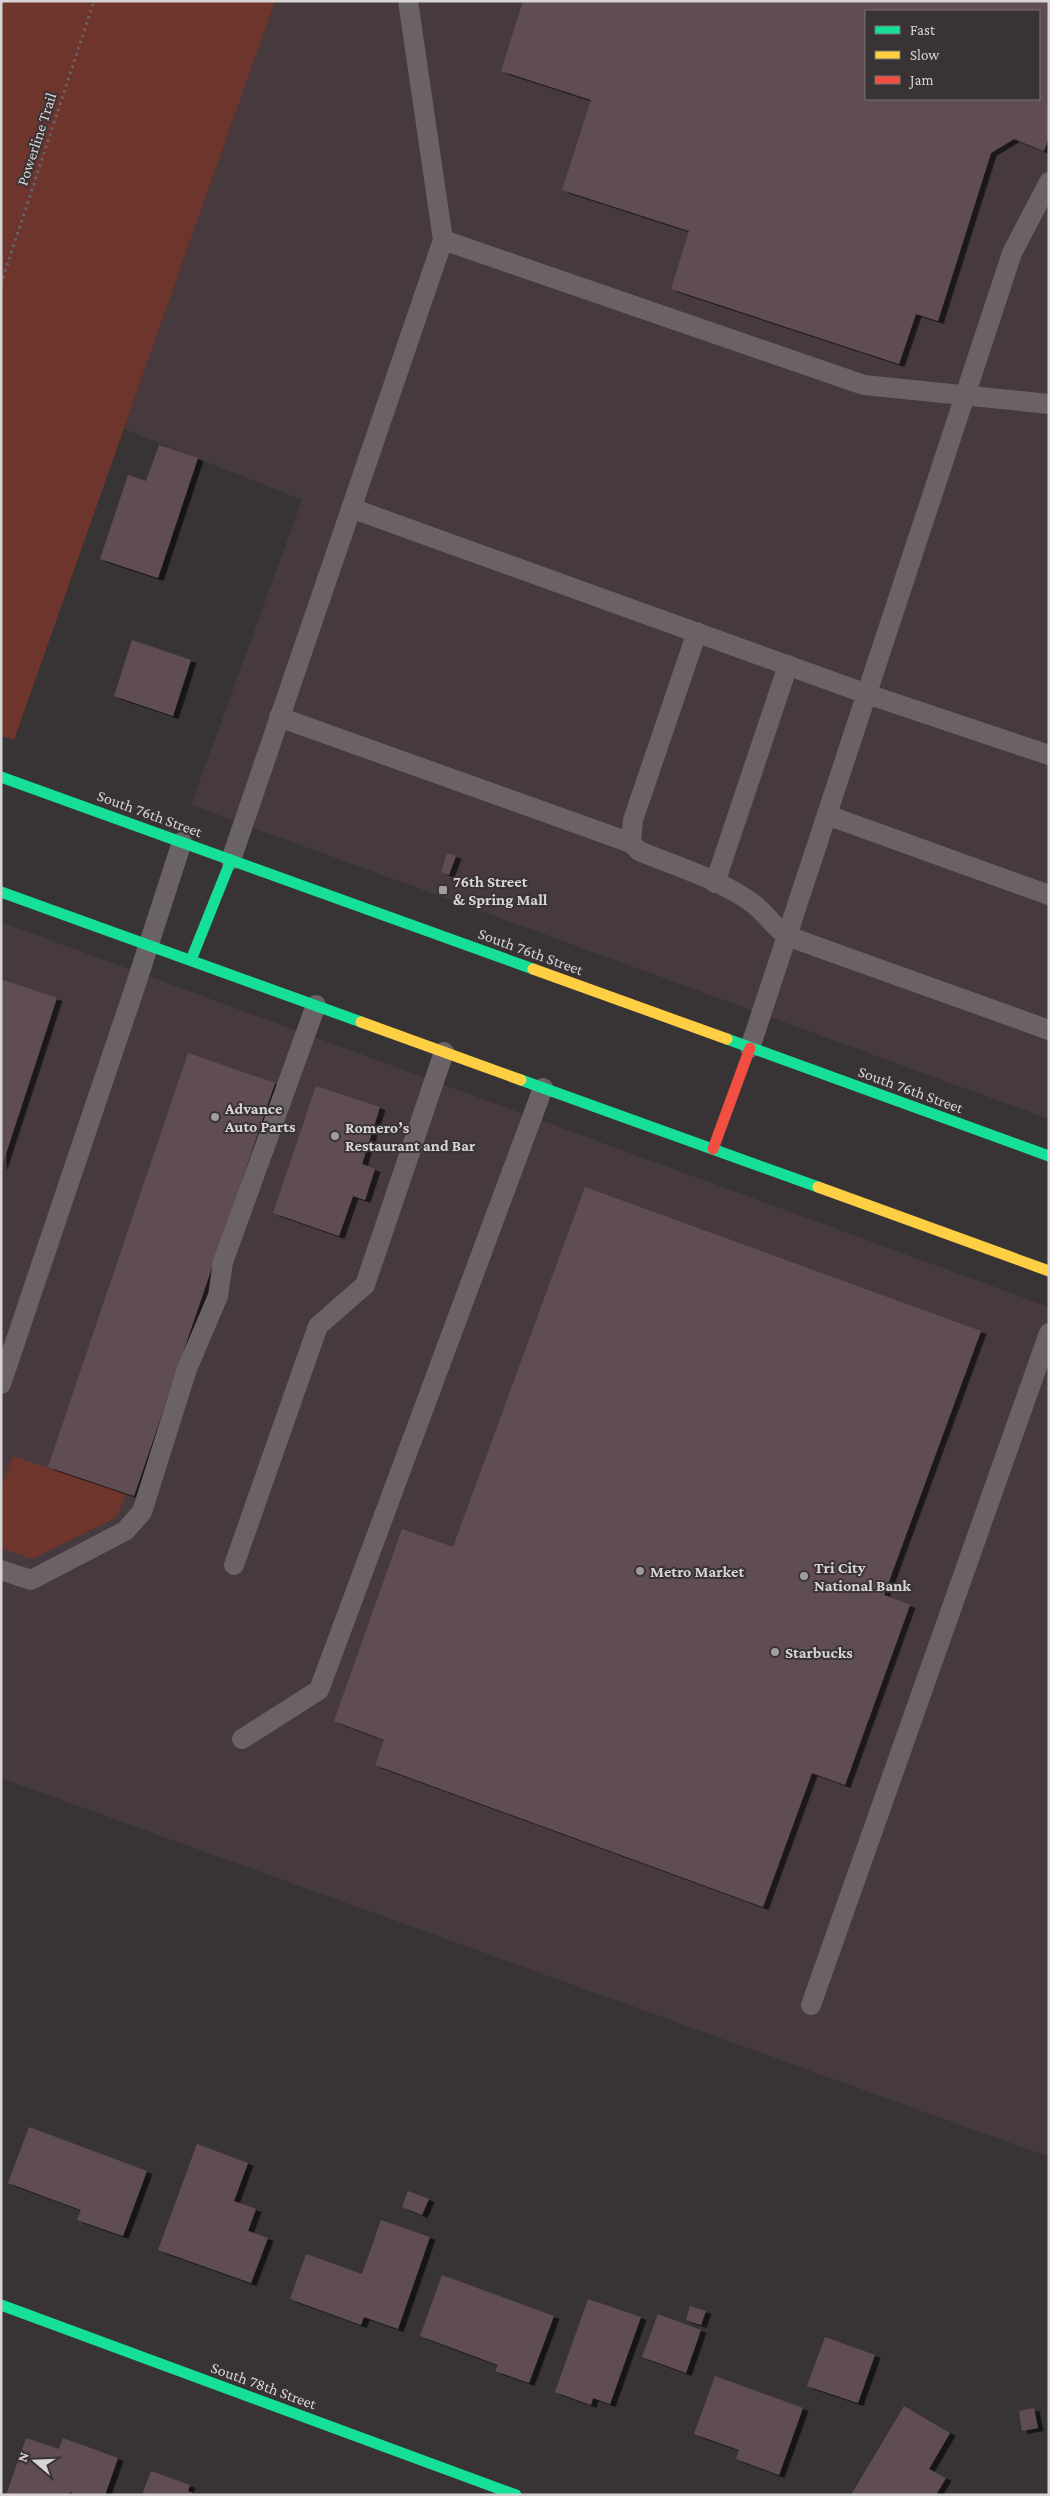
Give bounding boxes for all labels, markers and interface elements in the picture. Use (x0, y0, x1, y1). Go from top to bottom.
legend (865, 10, 1040, 100)
text: Fast (910, 22, 936, 38)
text: Slow (910, 47, 940, 63)
text: Jam (908, 72, 933, 89)
street label: Powerline Trail (13, 91, 60, 188)
street label: South 76th Street (95, 787, 205, 841)
place label: 76th Street & Spring Mall (453, 873, 548, 908)
marker: 76th Street & Spring Mall (437, 884, 449, 896)
street label: South 76th Street (476, 925, 586, 979)
street label: South 76th Street (856, 1063, 966, 1117)
place label: Advance Auto Parts (224, 1100, 296, 1135)
marker: Advance Auto Parts (209, 1111, 221, 1123)
place label: Romero’s Restaurant and Bar (345, 1119, 476, 1154)
marker: Romero’s Restaurant and Bar (329, 1130, 341, 1142)
place label: Tri City National Bank (814, 1559, 911, 1594)
place label: Metro Market (650, 1563, 744, 1580)
marker: Metro Market (634, 1565, 646, 1577)
marker: Tri City National Bank (798, 1570, 810, 1582)
place label: Starbucks (785, 1644, 853, 1661)
marker: Starbucks (769, 1646, 781, 1658)
street label: South 78th Street (209, 2359, 320, 2413)
north arrow (10, 2436, 60, 2486)
text: N (14, 2449, 32, 2464)

